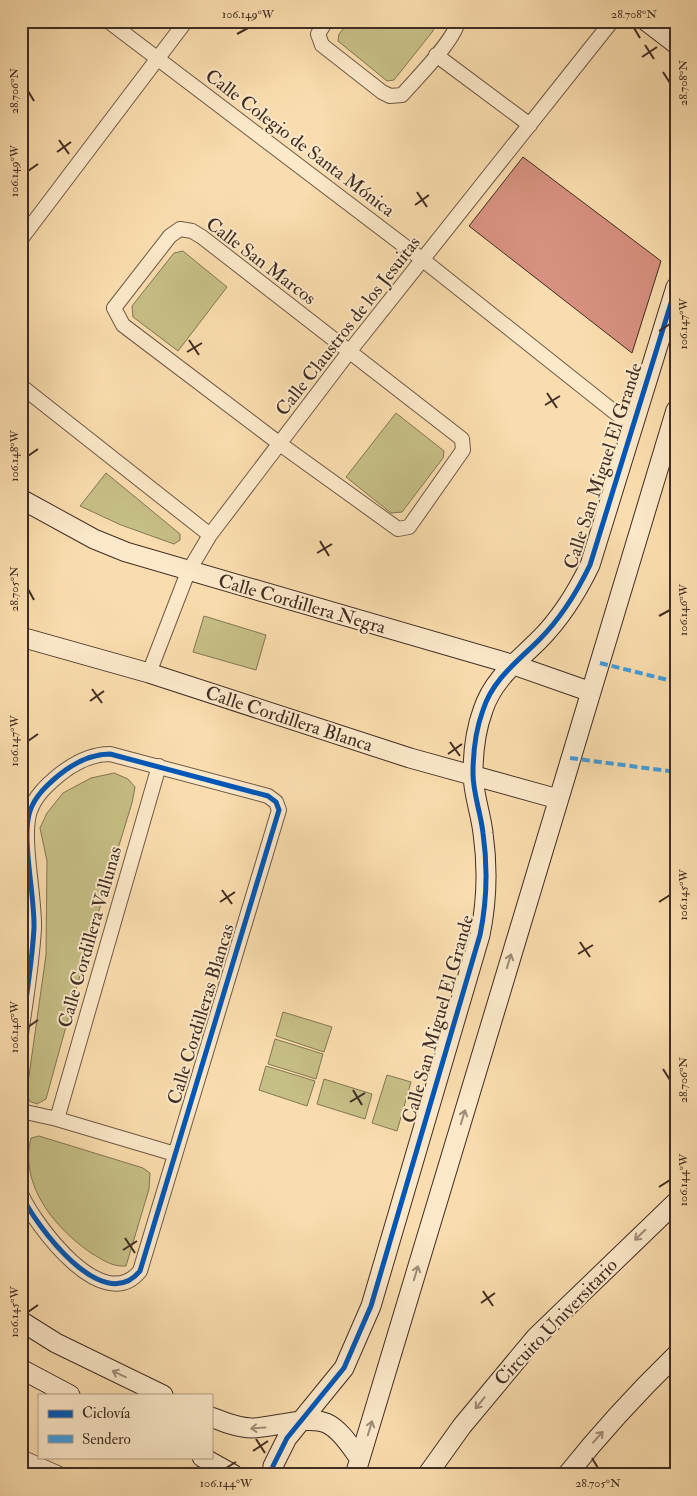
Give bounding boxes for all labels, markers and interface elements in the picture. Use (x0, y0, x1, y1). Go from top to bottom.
text: 106.149°W (222, 7, 275, 22)
text: 28.708°N (611, 7, 657, 22)
text: 28.708°N (676, 60, 691, 106)
street label: Calle Colegio de Santa Mónica (200, 64, 400, 222)
text: 28.706°N (7, 68, 22, 114)
text: 106.149°W (7, 144, 22, 197)
street label: Calle San Marcos (201, 212, 321, 310)
street label: Calle Claustros de los Jesuitas (270, 231, 426, 421)
text: 106.147°W (676, 298, 691, 350)
street label: Calle San Miguel El Grande (558, 360, 648, 572)
text: 106.148°W (7, 429, 22, 482)
text: 28.705°N (7, 566, 22, 612)
street label: Calle Cordillera Negra (216, 569, 389, 639)
text: 106.146°W (676, 583, 691, 636)
street label: Calle Cordillera Blanca (202, 681, 376, 757)
text: 106.147°W (7, 715, 22, 767)
street label: Calle Cordillera Vallunas (53, 844, 127, 1030)
text: 106.145°W (676, 869, 691, 921)
street label: Calle San Miguel El Grande (397, 912, 479, 1126)
street label: Calle Cordilleras Blancas (162, 921, 240, 1107)
one-way arrow (505, 954, 515, 970)
text: 106.146°W (7, 1000, 22, 1053)
text: 28.706°N (676, 1057, 691, 1103)
one-way arrow (458, 1109, 468, 1125)
text: 106.144°W (676, 1153, 691, 1206)
one-way arrow (634, 1229, 647, 1241)
street label: Circuito Universitario (489, 1253, 623, 1391)
one-way arrow (412, 1265, 422, 1281)
text: 106.145°W (7, 1286, 22, 1338)
one-way arrow (111, 1369, 126, 1379)
legend (38, 1394, 212, 1458)
one-way arrow (475, 1397, 486, 1410)
text: Ciclovía (82, 1404, 131, 1423)
one-way arrow (365, 1421, 375, 1437)
one-way arrow (251, 1423, 267, 1433)
text: Sendero (82, 1430, 131, 1449)
one-way arrow (592, 1431, 604, 1443)
text: 106.144°W (200, 1476, 253, 1491)
text: 28.705°N (575, 1476, 621, 1491)

